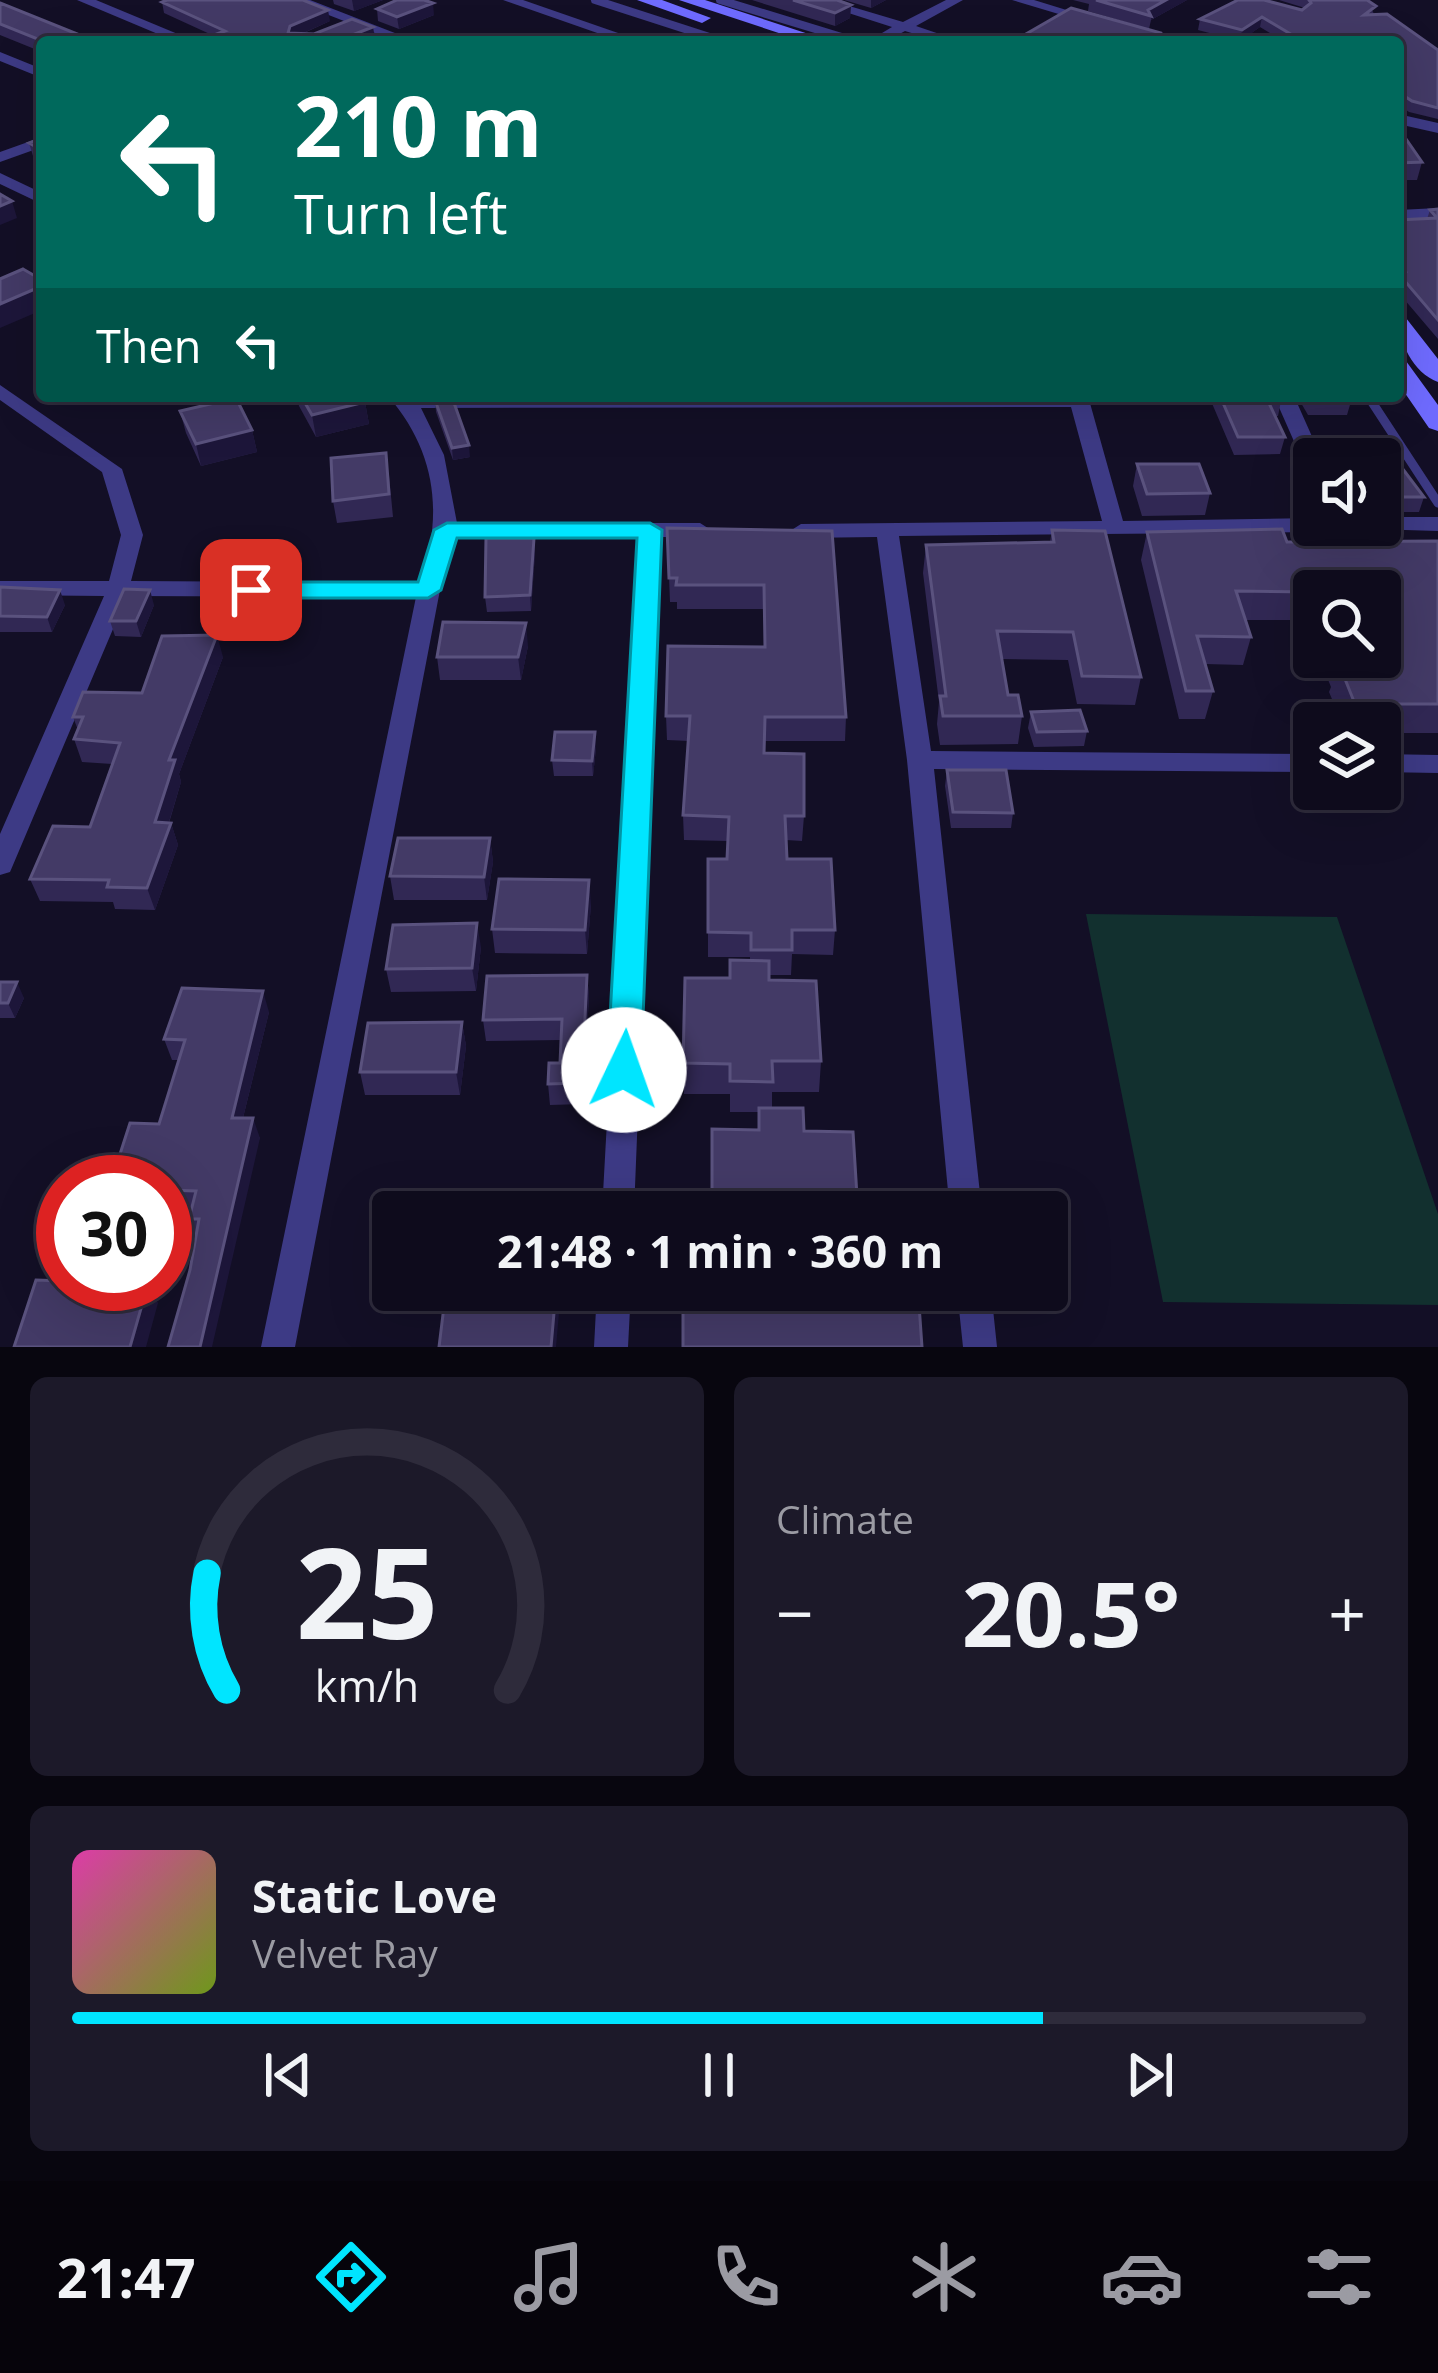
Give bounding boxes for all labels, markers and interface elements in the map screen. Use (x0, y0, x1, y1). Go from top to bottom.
text: 210 m (294, 67, 542, 182)
icon: left (96, 84, 252, 240)
text: Turn left (294, 176, 507, 250)
icon: left (225, 312, 291, 378)
text: Then (96, 315, 201, 376)
map controls (1293, 438, 1401, 810)
button: sound (1293, 438, 1401, 546)
pin (200, 539, 302, 641)
icon: arrive (218, 557, 284, 623)
button: search (1293, 570, 1401, 678)
button: layers (1293, 702, 1401, 810)
position arrow (561, 1007, 687, 1133)
speed limit sign: 30 (36, 1155, 192, 1311)
text: 21:48 · 1 min · 360 m (497, 1220, 943, 1281)
text: Climate (776, 1492, 914, 1545)
text: 25 (296, 1506, 438, 1676)
text: 20.5° (962, 1551, 1180, 1673)
text: − (776, 1567, 814, 1657)
text: + (1328, 1567, 1366, 1657)
text: km/h (315, 1655, 419, 1714)
text: Static Love (252, 1865, 497, 1926)
text: Velvet Ray (252, 1926, 438, 1979)
icon: previous (255, 2042, 321, 2108)
icon: pause (686, 2042, 752, 2108)
icon: next (1117, 2042, 1183, 2108)
icon: directions (309, 2235, 393, 2319)
icon: music (507, 2235, 591, 2319)
icon: phone (704, 2235, 788, 2319)
icon: climate (902, 2235, 986, 2319)
icon: car (1100, 2235, 1184, 2319)
icon: filters (1297, 2235, 1381, 2319)
text: 21:47 (57, 2240, 196, 2314)

